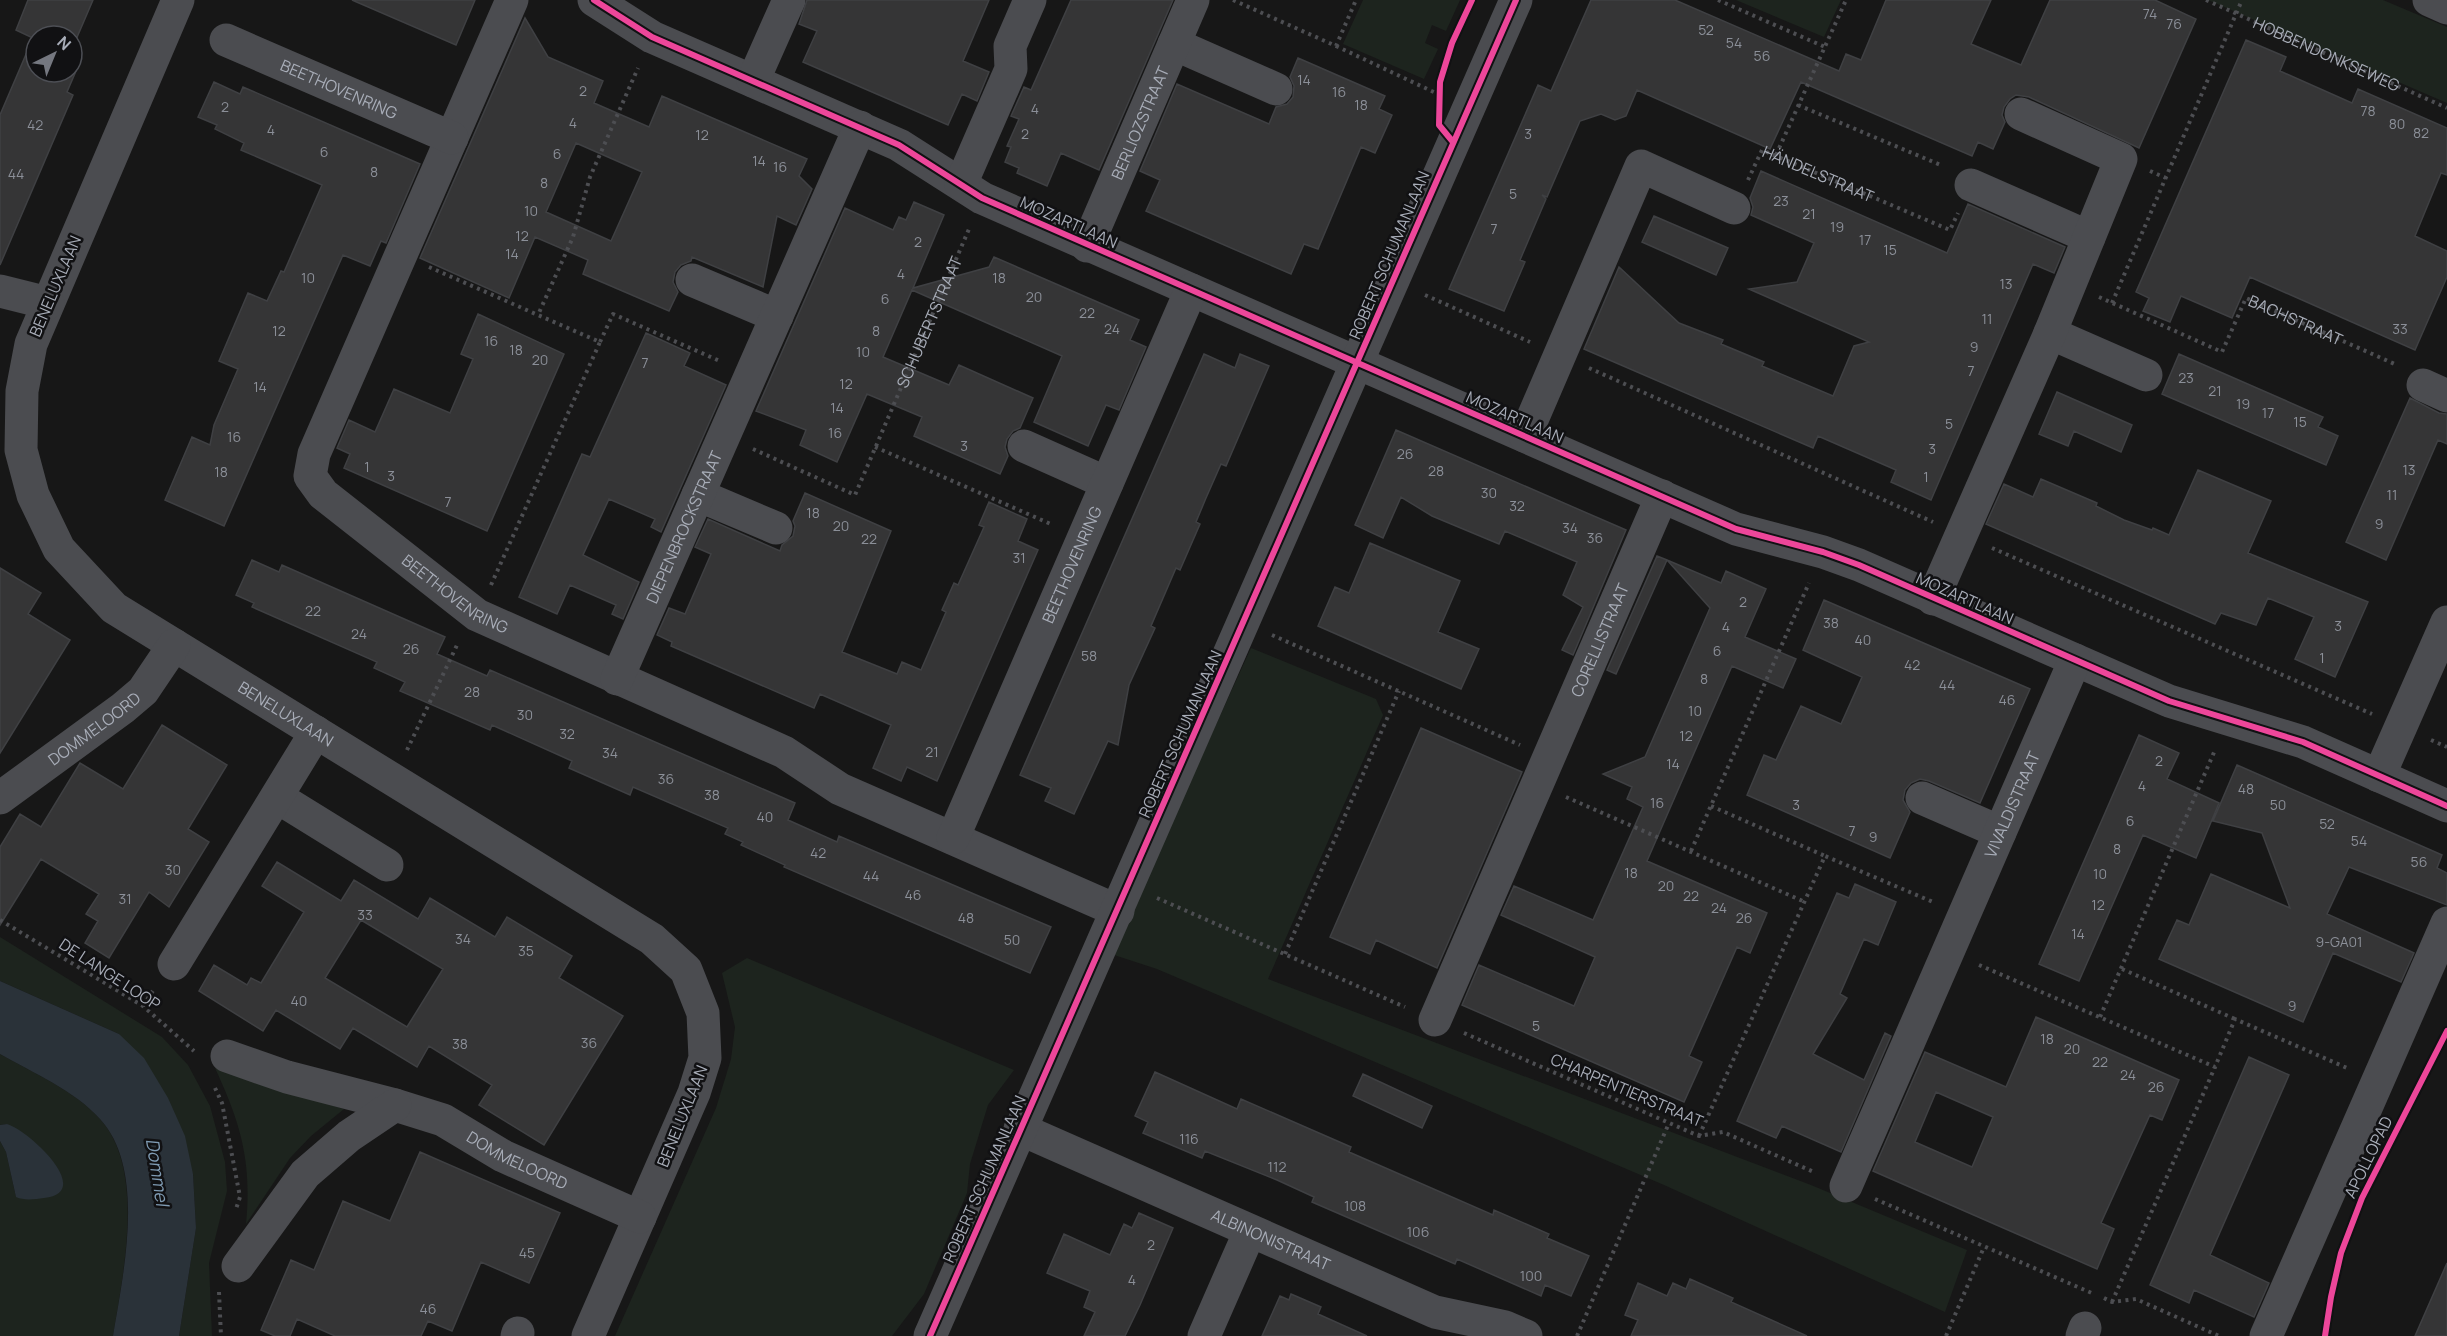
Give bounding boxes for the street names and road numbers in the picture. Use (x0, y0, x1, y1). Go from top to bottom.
street label: HOBBENDONKSEWEG (2250, 12, 2403, 96)
street label: BEETHOVENRING (277, 54, 401, 124)
street label: BERLIOZSTRAAT (1106, 62, 1174, 183)
street label: HÄNDELSTRAAT (1759, 140, 1878, 207)
street label: ROBERT SCHUMANLAAN (1344, 167, 1434, 343)
street label: MOZARTLAAN (1017, 191, 1121, 253)
street label: BENELUXLAAN (24, 232, 86, 340)
street label: SCHUBERTSTRAAT (891, 253, 967, 391)
street label: BACHSTRAAT (2245, 289, 2347, 351)
street label: MOZARTLAAN (1463, 386, 1567, 448)
street label: DIEPENBROCKSTRAAT (641, 447, 727, 607)
street label: BEETHOVENRING (1037, 503, 1107, 627)
street label: BEETHOVENRING (398, 549, 512, 639)
street label: MOZARTLAAN (1913, 567, 2017, 629)
street label: CORELLISTRAAT (1565, 580, 1634, 700)
street label: ROBERT SCHUMANLAAN (1133, 647, 1227, 821)
street label: BENELUXLAAN (234, 676, 338, 751)
street label: DOMMELOORD (43, 687, 145, 770)
street label: VIVALDISTRAAT (1979, 748, 2045, 861)
street label: DE LANGE LOOP (55, 933, 165, 1015)
street label: CHARPENTIERSTRAAT (1547, 1048, 1707, 1132)
street label: BENELUXLAAN (652, 1062, 712, 1170)
street label: ROBERT SCHUMANLAAN (937, 1092, 1031, 1266)
street label: APOLLOPAD (2339, 1112, 2397, 1202)
street label: DOMMELOORD (463, 1126, 571, 1195)
street label: ALBINONISTRAAT (1208, 1204, 1334, 1276)

